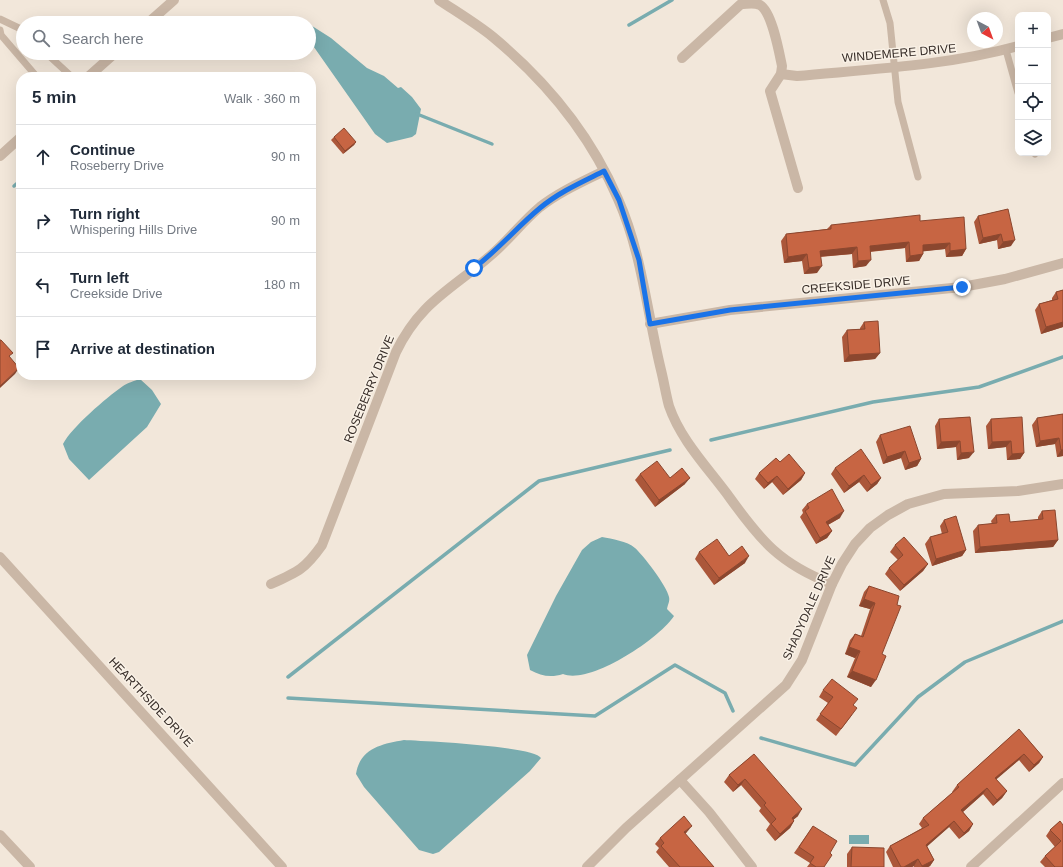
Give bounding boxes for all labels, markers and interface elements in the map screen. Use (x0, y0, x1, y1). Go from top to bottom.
north arrow (967, 12, 1003, 48)
map controls (1015, 12, 1051, 156)
button: + (1015, 12, 1051, 48)
search box (16, 16, 316, 60)
icon: search (30, 27, 52, 49)
text: Search here (62, 30, 144, 47)
street label: WINDEMERE DRIVE (841, 41, 957, 65)
button: − (1015, 48, 1051, 84)
button: locate (1015, 84, 1051, 120)
text: 5 min (32, 88, 76, 107)
text: Walk · 360 m (224, 91, 300, 106)
button: layers (1015, 120, 1051, 156)
text: Continue (70, 141, 135, 158)
icon: ahead (32, 146, 54, 168)
text: 90 m (271, 149, 300, 164)
text: Roseberry Drive (70, 158, 164, 173)
text: Turn right (70, 205, 140, 222)
icon: right (32, 210, 54, 232)
text: 90 m (271, 213, 300, 228)
text: Whispering Hills Drive (70, 222, 197, 237)
route start (465, 259, 483, 277)
text: Turn left (70, 269, 129, 286)
street label: CREEKSIDE DRIVE (801, 273, 911, 297)
icon: left (32, 274, 54, 296)
text: 180 m (264, 277, 300, 292)
route end (953, 278, 971, 296)
text: Creekside Drive (70, 286, 162, 301)
street label: ROSEBERRY DRIVE (341, 333, 397, 445)
icon: arrive (32, 338, 54, 360)
text: Arrive at destination (70, 340, 215, 357)
street label: SHADYDALE DRIVE (780, 554, 838, 662)
street label: HEARTHSIDE DRIVE (106, 654, 196, 750)

